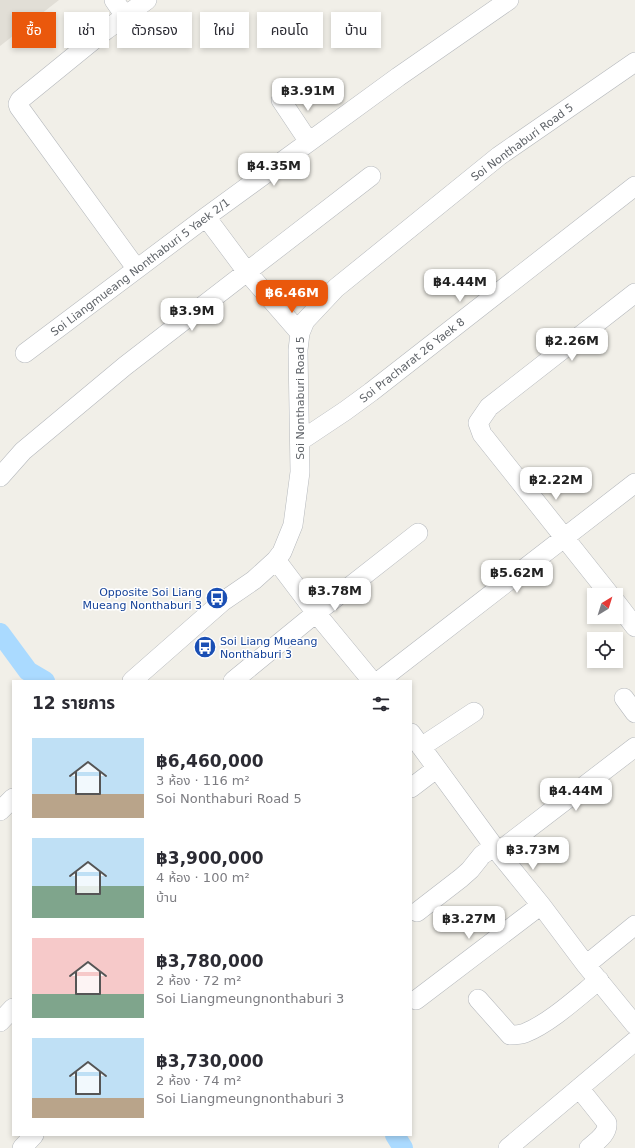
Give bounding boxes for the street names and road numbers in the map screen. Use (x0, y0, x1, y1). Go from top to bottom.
street label: Soi Nonthaburi Road 5 (469, 101, 576, 184)
street label: Soi Liangmueang Nonthaburi 5 Yaek 2/1 (48, 196, 232, 339)
street label: Soi Pracharat 26 Yaek 8 (357, 315, 467, 405)
street label: Soi Nonthaburi Road 5 (294, 336, 307, 460)

